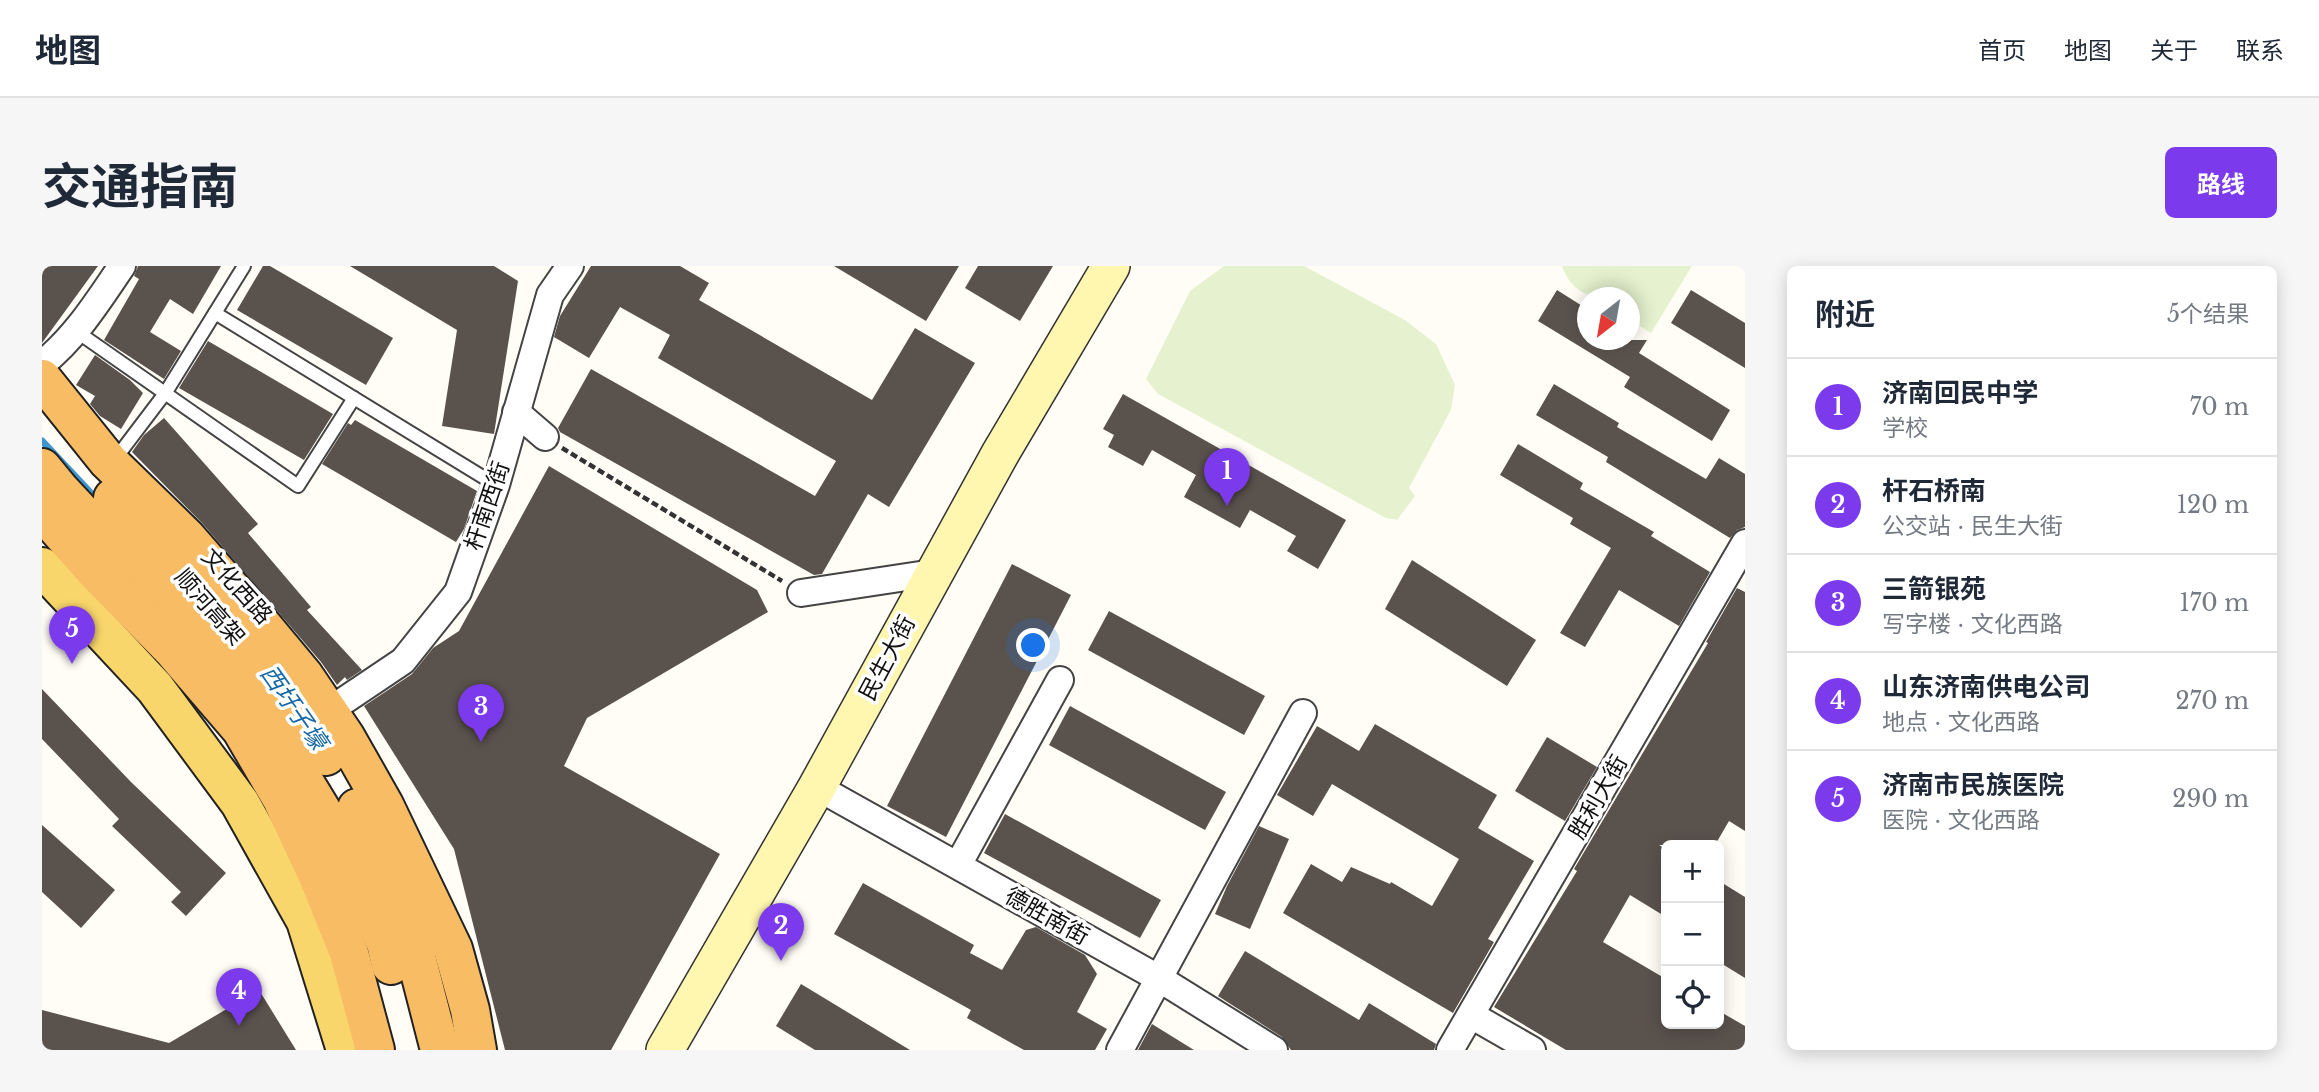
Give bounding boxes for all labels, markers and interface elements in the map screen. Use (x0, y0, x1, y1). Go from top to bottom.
text: 地图 (35, 30, 101, 71)
text: 首页 (1978, 36, 2026, 65)
text: 地图 (2064, 36, 2112, 65)
text: 关于 (2150, 36, 2198, 65)
text: 联系 (2236, 36, 2284, 65)
button: 路线 (2165, 147, 2277, 218)
text: 交通指南 (42, 156, 238, 217)
north arrow (1577, 287, 1640, 350)
text: 附近 (1815, 296, 1875, 333)
text: 5个结果 (2167, 300, 2249, 328)
text: 济南回民中学 (1882, 377, 2038, 409)
text: 1 (1833, 393, 1843, 421)
text: 70 m (2190, 393, 2249, 421)
text: 学校 (1882, 414, 1928, 442)
pin: 1 (1204, 448, 1250, 506)
street label: 杆南西街 (459, 458, 515, 554)
text: 杆石桥南 (1882, 475, 1986, 507)
text: 2 (1831, 491, 1845, 519)
text: 120 m (2177, 491, 2249, 519)
text: 公交站 · 民生大街 (1882, 512, 2063, 540)
street label: 文化西路 (196, 542, 278, 630)
street label: 顺河高架 (169, 563, 251, 651)
text: 三箭银苑 (1882, 573, 1986, 605)
text: 3 (1831, 589, 1845, 617)
text: 170 m (2179, 589, 2249, 617)
pin: 5 (49, 606, 95, 664)
text: 写字楼 · 文化西路 (1882, 610, 2063, 638)
street label: 民生大街 (853, 611, 921, 705)
your location (1016, 628, 1050, 662)
water label: 西圩子壕 (255, 659, 336, 758)
text: 山东济南供电公司 (1882, 671, 2090, 703)
pin: 3 (458, 684, 504, 742)
text: 4 (1830, 687, 1846, 715)
text: 270 m (2176, 687, 2249, 715)
text: 地点 · 文化西路 (1882, 708, 2040, 736)
street label: 胜利大街 (1563, 750, 1633, 844)
text: 济南市民族医院 (1882, 769, 2064, 801)
text: 5 (1831, 785, 1845, 813)
text: 290 m (2172, 785, 2249, 813)
text: 医院 · 文化西路 (1882, 806, 2040, 834)
map controls (1661, 840, 1724, 1029)
button: + (1661, 840, 1724, 903)
street label: 德胜南街 (1000, 881, 1094, 951)
pin: 2 (758, 903, 804, 961)
button: − (1661, 903, 1724, 966)
button: locate (1661, 966, 1724, 1029)
pin: 4 (216, 968, 262, 1026)

